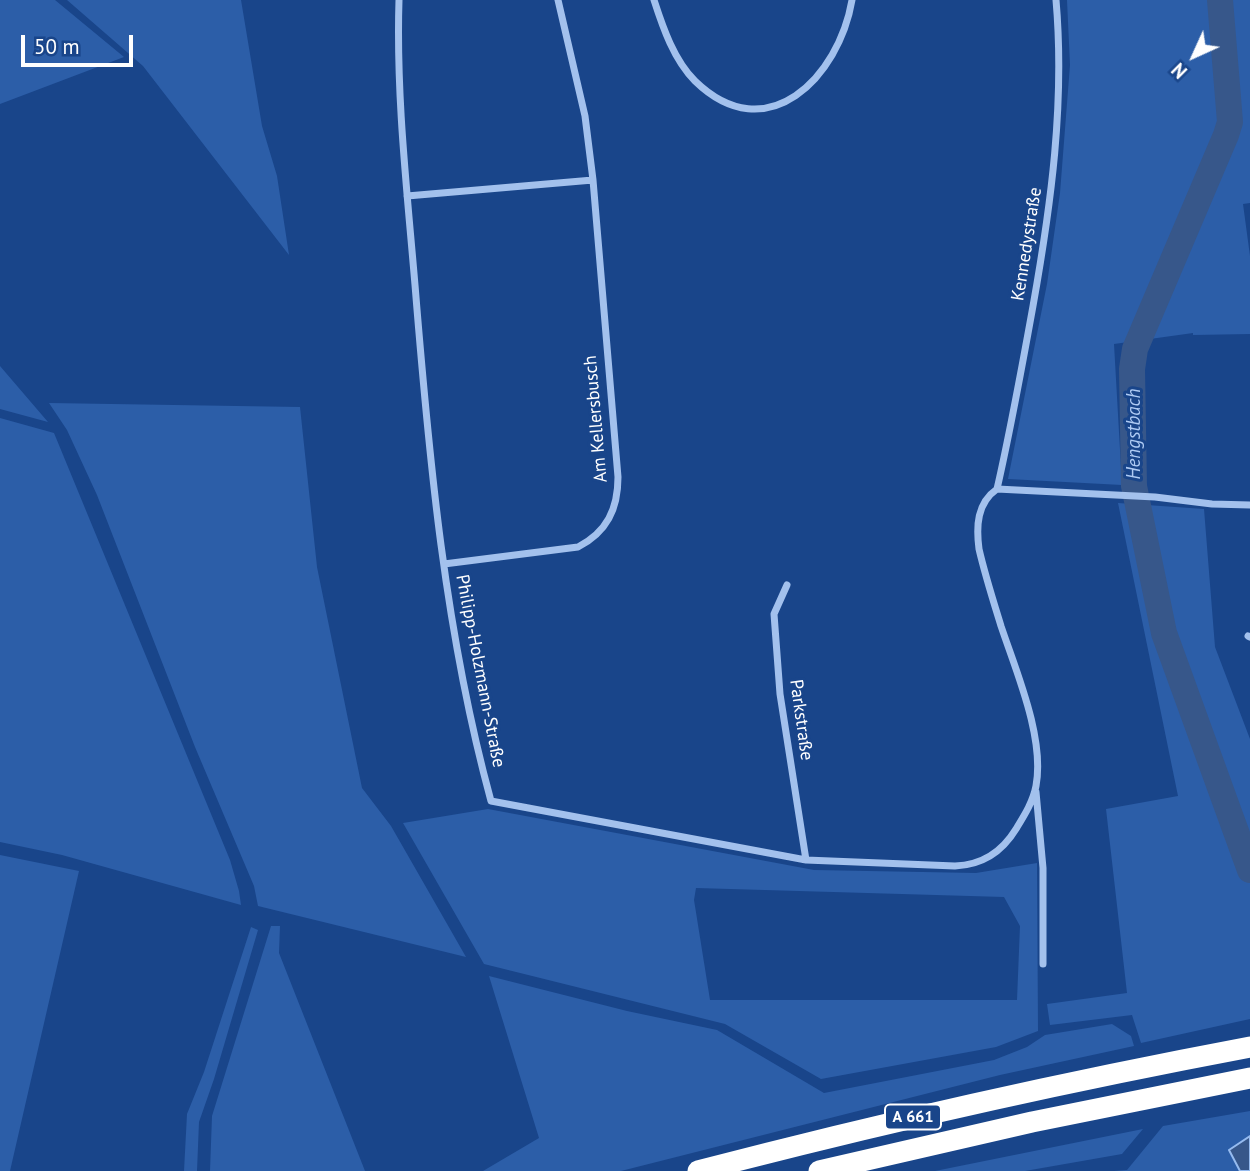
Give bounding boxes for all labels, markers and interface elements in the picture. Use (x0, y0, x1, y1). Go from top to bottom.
scale bar (24, 21, 136, 65)
north arrow (1159, 21, 1229, 91)
text: 50 m (34, 33, 80, 60)
text: N (1166, 58, 1192, 84)
street label: Kennedystraße (1007, 186, 1047, 302)
street label: Am Kellersbusch (580, 355, 612, 483)
water label: Hengstbach (1124, 388, 1146, 480)
street label: Philipp-Holzmann-Straße (451, 573, 509, 769)
street label: Parkstraße (785, 678, 817, 762)
road number: A 661 (885, 1105, 941, 1130)

